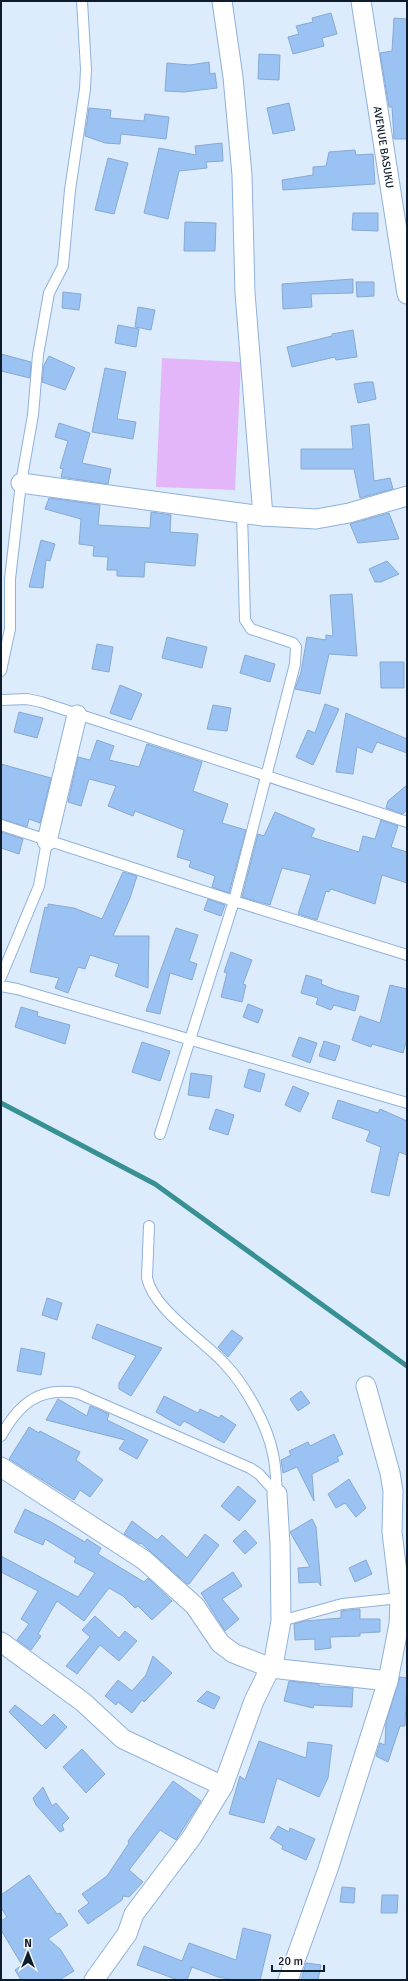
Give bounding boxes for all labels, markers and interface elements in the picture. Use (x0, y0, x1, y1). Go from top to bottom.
street label: AVENUE BASUKU (371, 105, 396, 189)
north arrow (8, 1933, 48, 1973)
text: N (24, 1937, 32, 1950)
scale bar (272, 1947, 324, 1973)
text: 20 m (278, 1954, 303, 1969)

